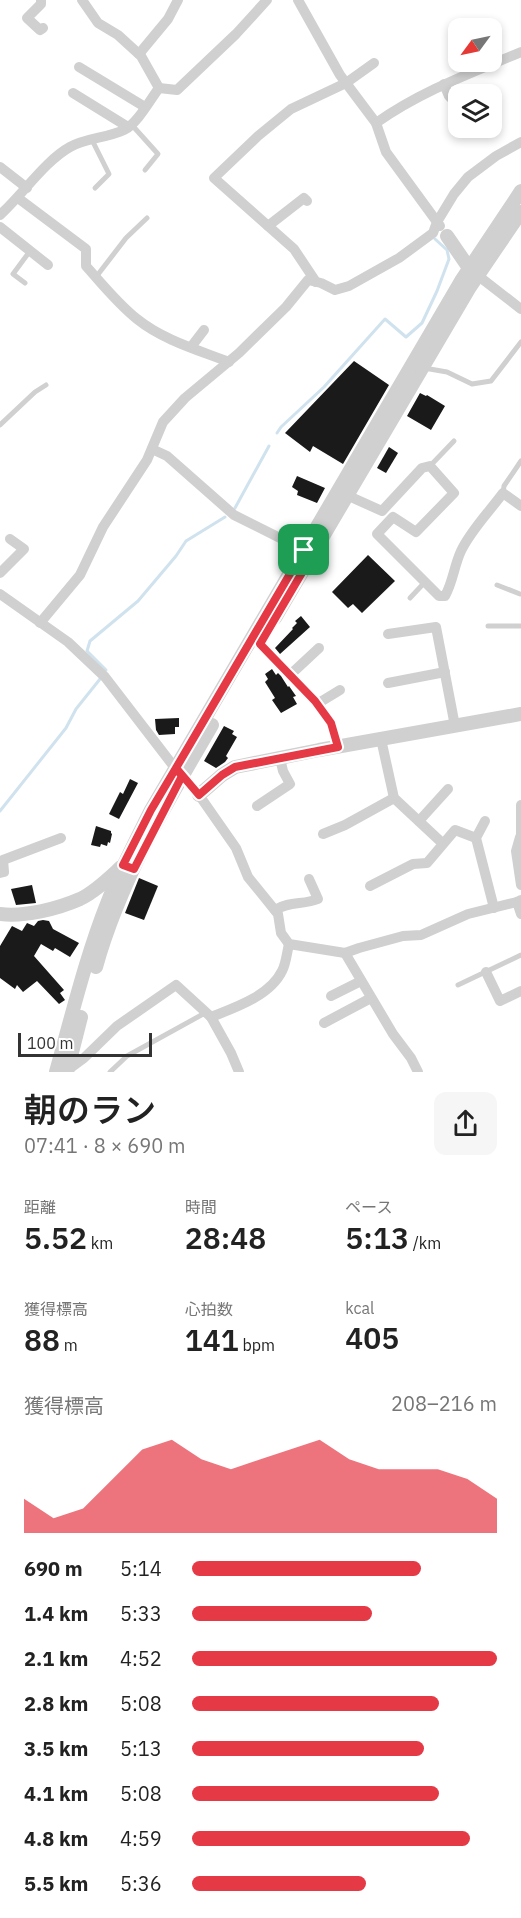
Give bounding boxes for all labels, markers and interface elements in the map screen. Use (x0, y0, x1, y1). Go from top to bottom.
north arrow (448, 18, 502, 72)
map controls (448, 18, 502, 138)
button: layers (448, 84, 502, 138)
pin (278, 524, 329, 575)
icon: arrive (287, 533, 320, 566)
scale bar (18, 1030, 152, 1058)
text: 100 m (27, 1033, 74, 1053)
text: 朝のラン (24, 1088, 156, 1131)
button: share (434, 1092, 497, 1155)
text: 07:41 · 8 × 690 m (24, 1132, 185, 1159)
text: 距離 (24, 1197, 56, 1217)
text: 時間 (185, 1197, 217, 1217)
text: ペース (345, 1197, 393, 1217)
text: 5.52 (24, 1218, 87, 1257)
text: 28:48 (185, 1218, 266, 1257)
text: 5:13 (345, 1218, 409, 1257)
text: km (87, 1233, 113, 1253)
text: /km (409, 1233, 441, 1253)
text: kcal (345, 1298, 374, 1318)
text: 獲得標高 (24, 1299, 88, 1319)
text: 心拍数 (185, 1299, 233, 1319)
text: 405 (345, 1318, 399, 1357)
text: 88 (24, 1320, 60, 1359)
text: 141 (185, 1320, 239, 1359)
text: m (60, 1335, 78, 1355)
text: bpm (239, 1335, 275, 1355)
text: 208–216 m (391, 1390, 497, 1417)
text: 獲得標高 (24, 1392, 104, 1419)
text: 690 m (24, 1555, 83, 1582)
text: 5:14 (120, 1555, 162, 1582)
text: 1.4 km (24, 1600, 88, 1627)
text: 5:33 (120, 1600, 162, 1627)
text: 2.1 km (24, 1645, 88, 1672)
text: 4:52 (120, 1645, 162, 1672)
text: 2.8 km (24, 1690, 88, 1717)
text: 5:08 (120, 1690, 162, 1717)
text: 3.5 km (24, 1735, 88, 1762)
text: 5:13 (120, 1735, 162, 1762)
text: 4.1 km (24, 1780, 88, 1807)
text: 5:08 (120, 1780, 162, 1807)
text: 4.8 km (24, 1825, 88, 1852)
text: 4:59 (120, 1825, 162, 1852)
text: 5.5 km (24, 1870, 88, 1897)
text: 5:36 (120, 1870, 162, 1897)

